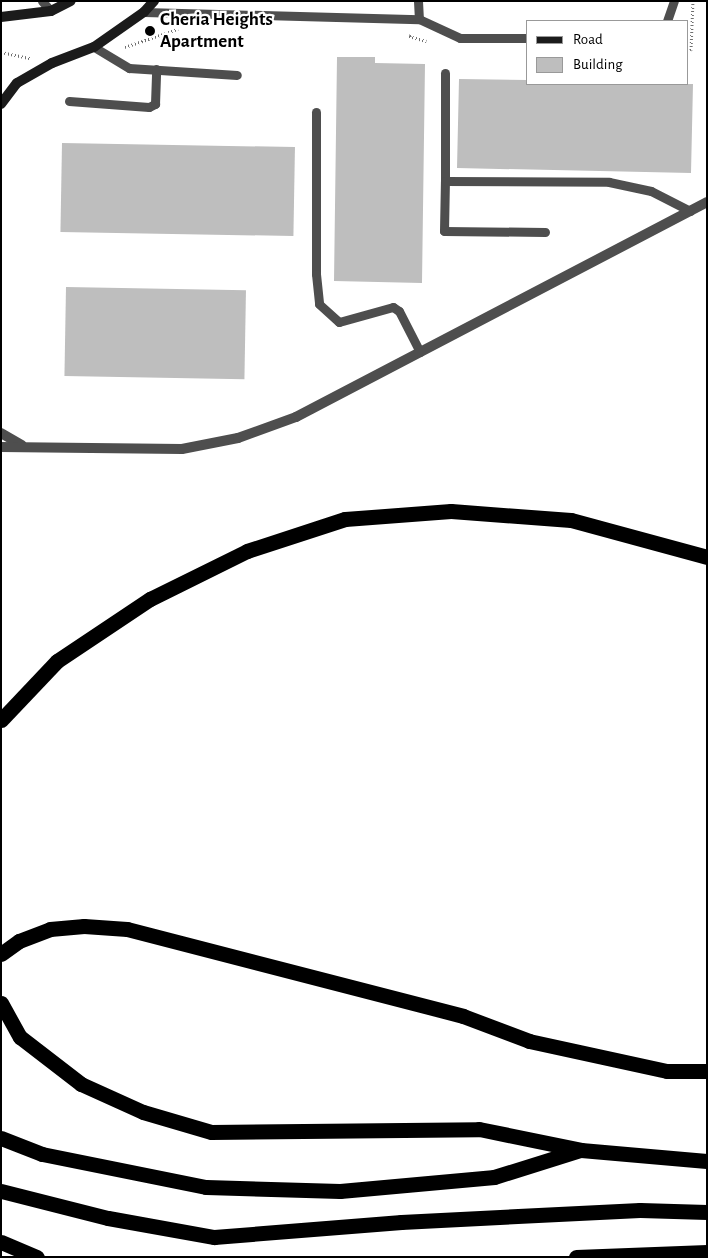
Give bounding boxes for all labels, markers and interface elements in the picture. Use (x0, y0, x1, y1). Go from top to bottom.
place label: Cheria Heights Apartment (160, 9, 273, 53)
legend (526, 20, 688, 85)
marker: Cheria Heights Apartment (144, 25, 156, 37)
text: Road (573, 32, 603, 47)
text: Building (573, 57, 623, 72)

